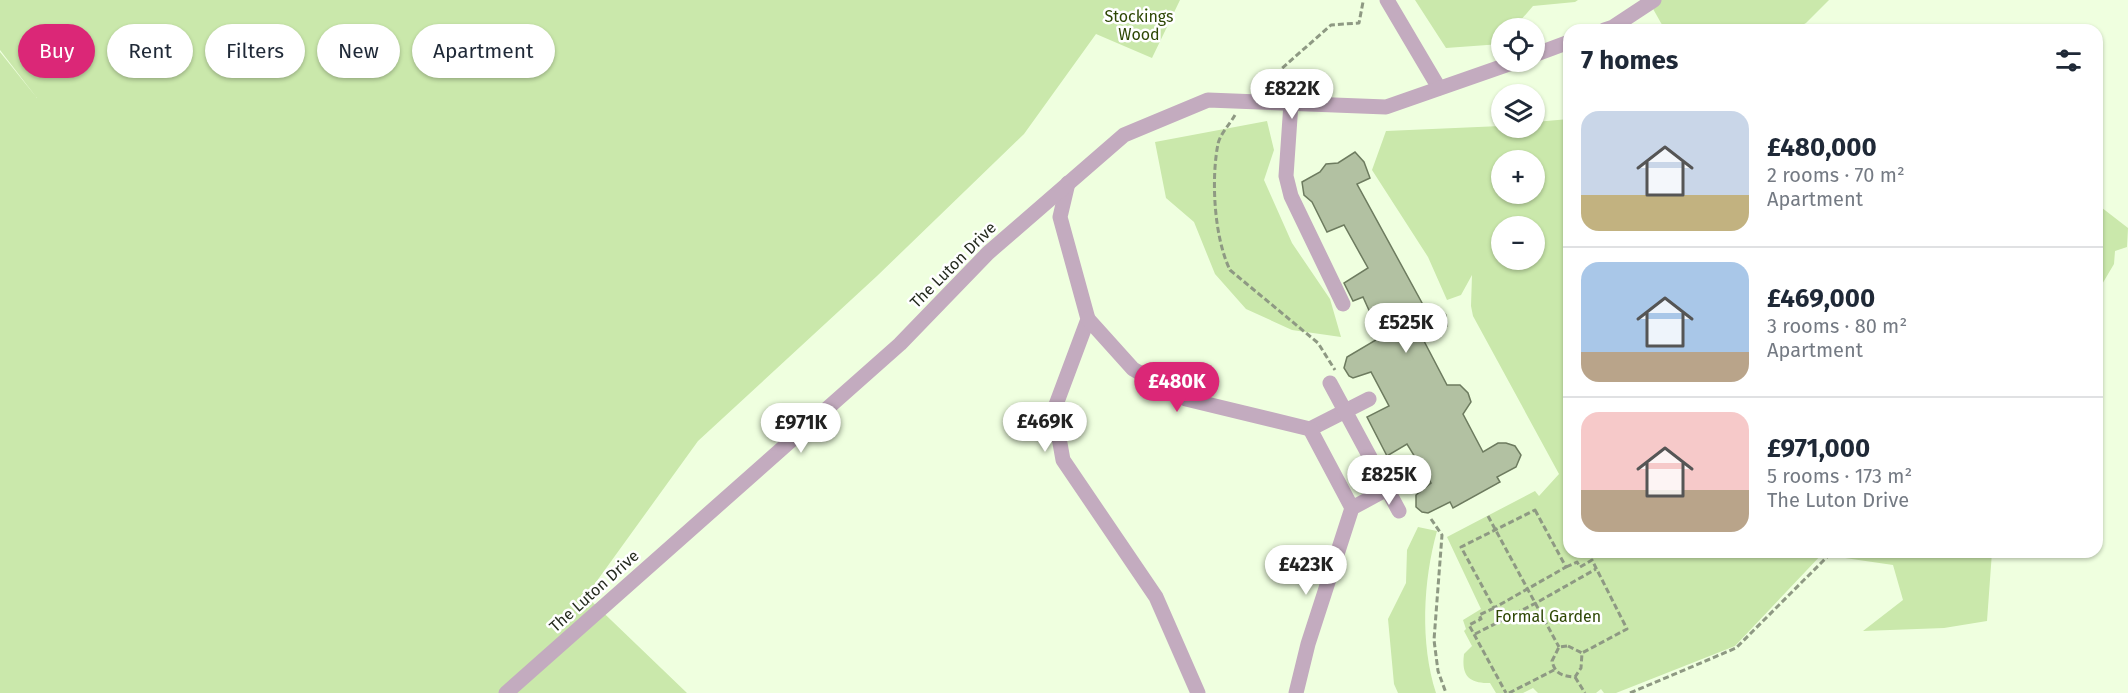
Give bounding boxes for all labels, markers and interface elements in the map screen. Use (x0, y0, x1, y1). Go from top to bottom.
park label: Stockings Wood (1104, 7, 1174, 44)
map controls (1491, 18, 1545, 270)
button: locate (1491, 18, 1545, 72)
chip: Buy (18, 24, 95, 78)
chip: Rent (107, 24, 193, 78)
chip: Filters (205, 24, 305, 78)
chip: New (317, 24, 400, 78)
chip: Apartment (412, 24, 555, 78)
icon: filters (2052, 44, 2085, 77)
text: 7 homes (1581, 45, 1678, 76)
pin: £822K (1250, 69, 1334, 120)
text: £822K (1264, 76, 1320, 100)
button: layers (1491, 84, 1545, 138)
text: £480,000 (1767, 132, 1877, 163)
icon: home (1629, 135, 1701, 207)
button: + (1491, 150, 1545, 204)
text: 2 rooms · 70 m² (1767, 163, 1905, 187)
text: Apartment (1767, 187, 1863, 211)
button: − (1491, 216, 1545, 270)
street label: The Luton Drive (906, 218, 1000, 312)
text: £469,000 (1767, 283, 1875, 314)
icon: home (1629, 286, 1701, 358)
pin: £525K (1364, 303, 1448, 354)
text: £525K (1379, 310, 1433, 334)
text: 3 rooms · 80 m² (1767, 314, 1907, 338)
text: Apartment (1767, 338, 1863, 362)
pin: £480K (1135, 362, 1219, 413)
text: £480K (1148, 369, 1206, 393)
pin: £469K (1003, 402, 1087, 453)
pin: £971K (759, 403, 843, 454)
text: £469K (1017, 409, 1073, 433)
text: £971K (775, 410, 827, 434)
text: £971,000 (1767, 433, 1870, 464)
icon: home (1629, 436, 1701, 508)
pin: £825K (1347, 455, 1431, 506)
text: £825K (1361, 462, 1417, 486)
text: 5 rooms · 173 m² (1767, 464, 1912, 488)
text: The Luton Drive (1767, 488, 1909, 512)
pin: £423K (1264, 545, 1348, 596)
street label: The Luton Drive (545, 546, 643, 636)
text: £423K (1279, 552, 1333, 576)
park label: Formal Garden (1495, 607, 1601, 626)

